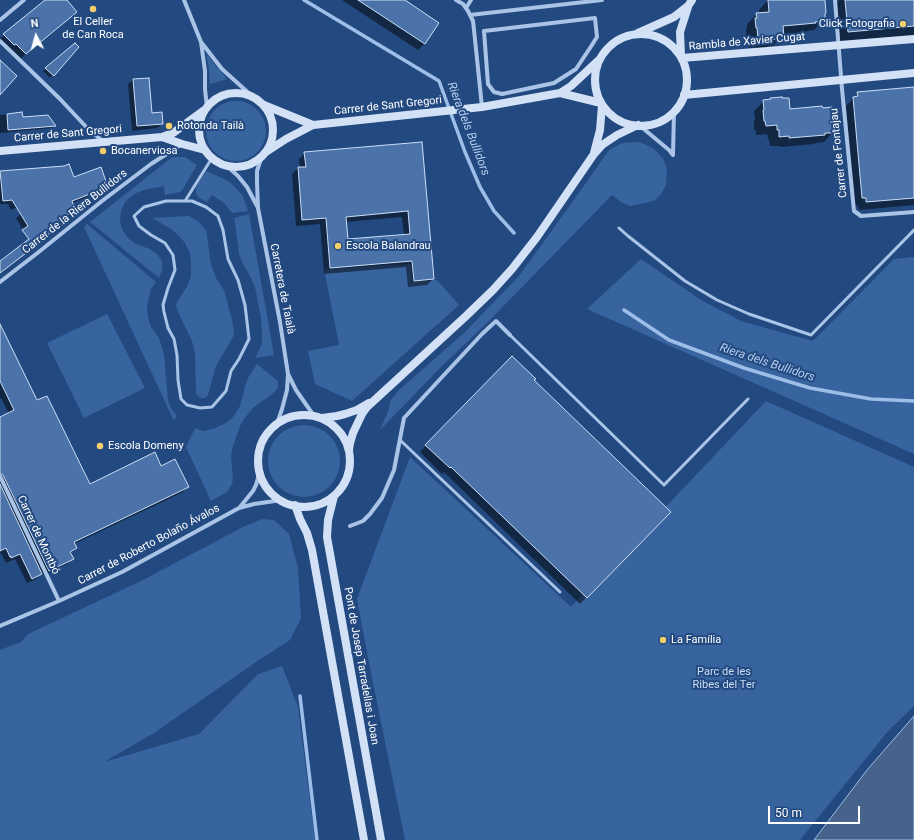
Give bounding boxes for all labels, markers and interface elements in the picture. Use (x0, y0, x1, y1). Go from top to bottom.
marker: El Celler de Can Roca (88, 4, 98, 14)
place label: El Celler de Can Roca (62, 15, 124, 41)
north arrow (16, 16, 56, 56)
text: N (30, 17, 39, 30)
place label: Click Fotografia (819, 17, 895, 31)
marker: Click Fotografia (898, 19, 908, 29)
street label: Rambla de Xavier Cugat (688, 30, 806, 54)
water label: Riera dels Bullidors (444, 80, 492, 178)
street label: Carrer de Sant Gregori (333, 94, 443, 118)
street label: Carrer de Fontajau (828, 107, 850, 199)
place label: Rotonda Tailà (177, 119, 244, 133)
marker: Rotonda Tailà (164, 121, 174, 131)
street label: Carrer de Sant Gregori (13, 123, 123, 145)
place label: Bocanerviosa (111, 144, 178, 158)
marker: Bocanerviosa (98, 146, 108, 156)
street label: Carrer de la Riera Bullidors (20, 167, 130, 257)
place label: Escola Balandrau (346, 239, 431, 253)
marker: Escola Balandrau (333, 241, 343, 251)
street label: Carretera de Taialà (267, 243, 297, 335)
water label: Riera dels Bullidors (718, 341, 816, 385)
place label: Escola Domeny (108, 439, 184, 453)
marker: Escola Domeny (95, 441, 105, 451)
street label: Carrer de Montbó (14, 493, 62, 577)
street label: Carrer de Roberto Bolaño Ávalos (76, 502, 222, 588)
street label: Pont de Josep Tarradellas i Joan (341, 586, 381, 746)
place label: La Família (671, 633, 721, 647)
marker: La Família (658, 635, 668, 645)
park label: Parc de les Ribes del Ter (693, 665, 755, 691)
scale bar (770, 798, 862, 824)
text: 50 m (775, 806, 802, 820)

